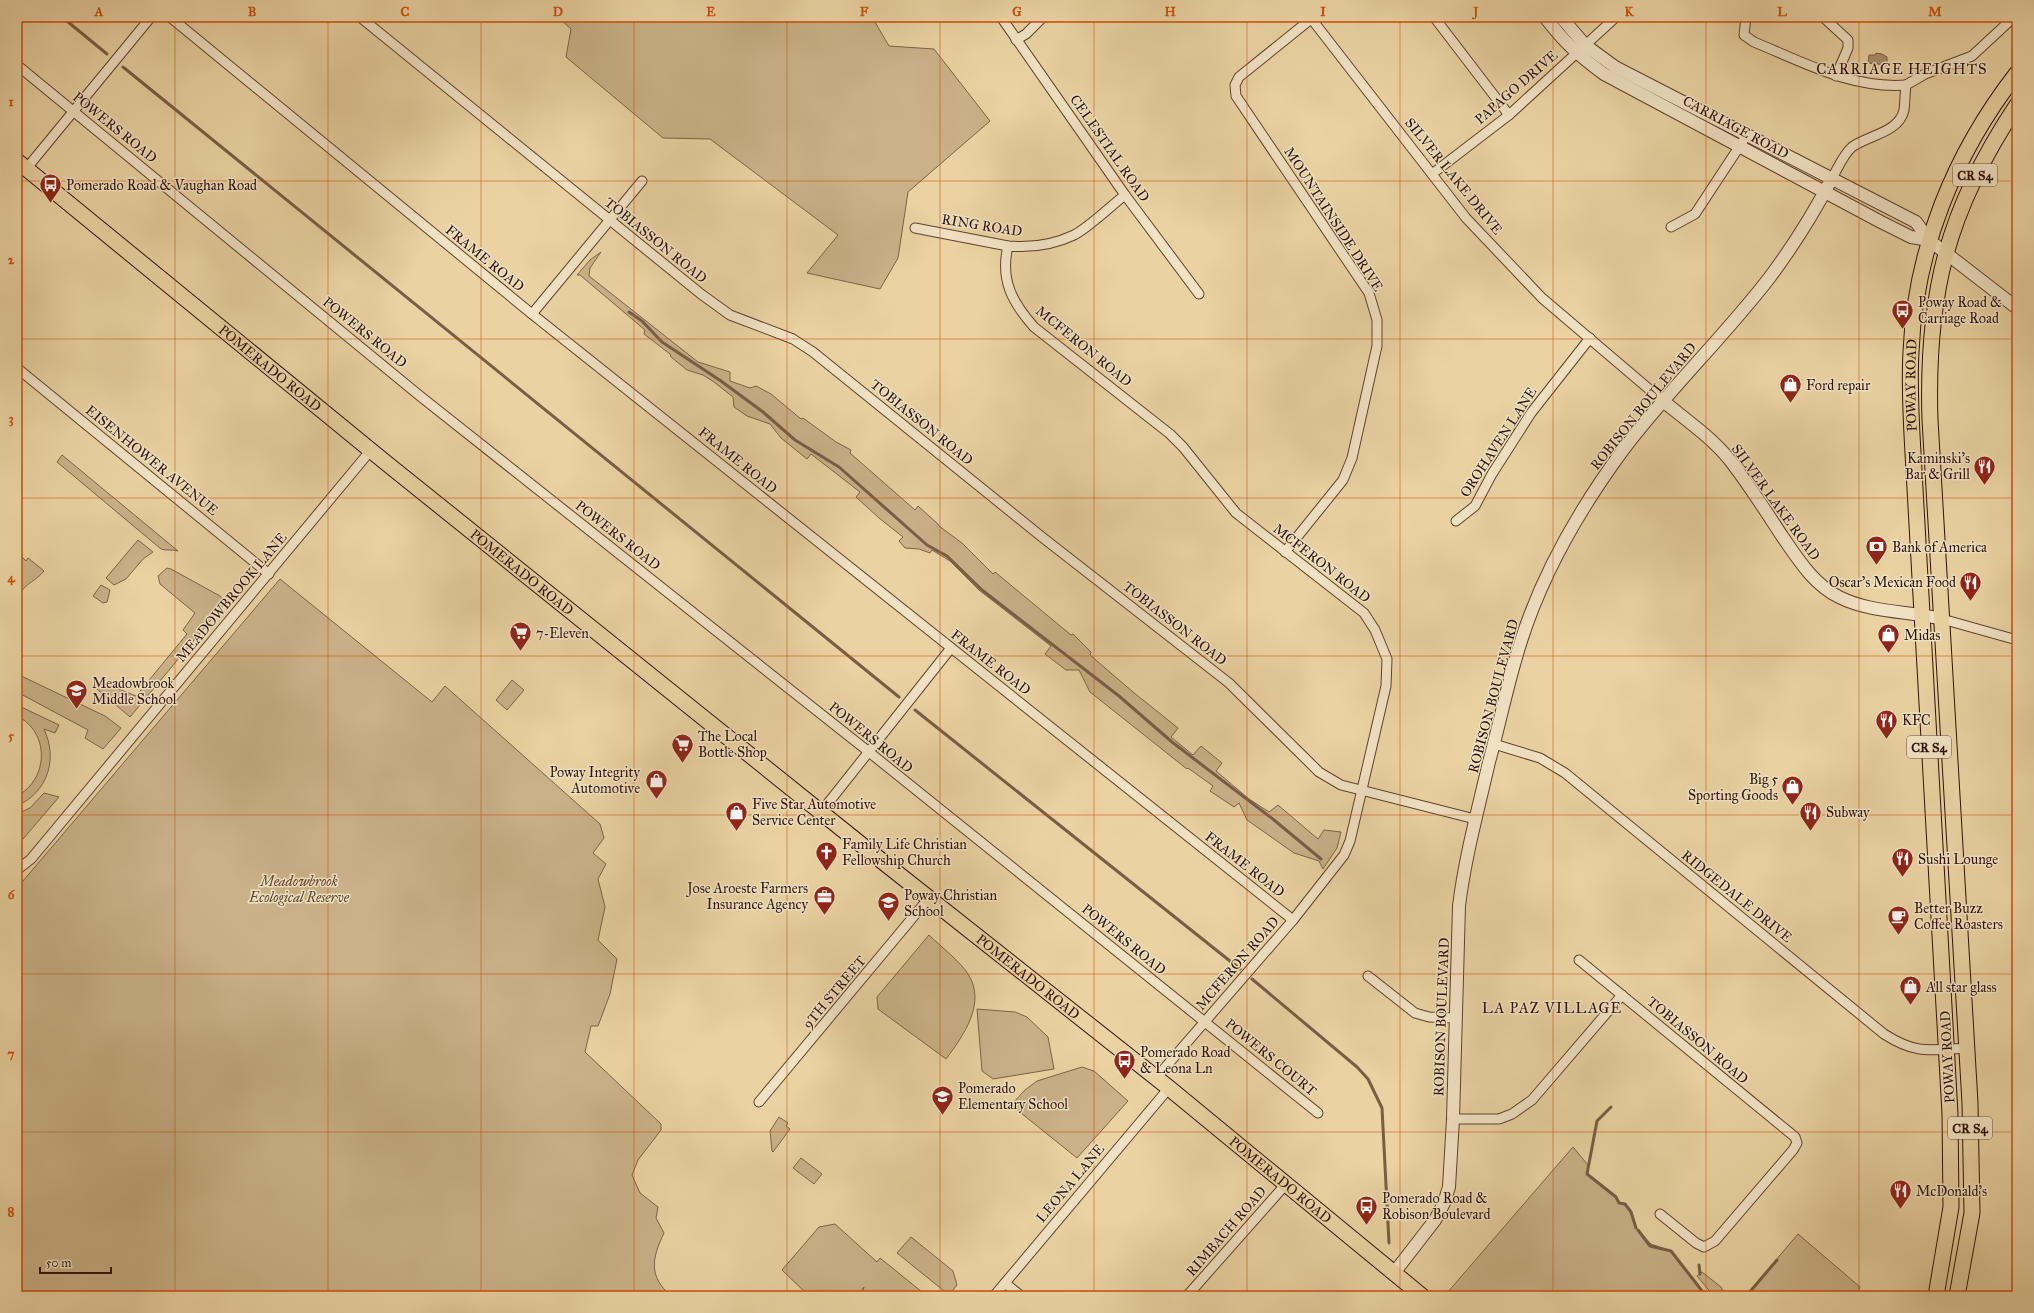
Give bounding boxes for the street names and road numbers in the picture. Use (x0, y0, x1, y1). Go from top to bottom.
street label: PAPAGO DRIVE (1471, 47, 1561, 128)
street label: POWERS ROAD (69, 88, 160, 166)
street label: CELESTIAL ROAD (1066, 91, 1153, 205)
street label: CARRIAGE ROAD (1680, 92, 1792, 163)
street label: SILVER LAKE DRIVE (1401, 114, 1506, 238)
street label: MOUNTAINSIDE DRIVE (1280, 144, 1387, 295)
road number: CR S4 (1953, 164, 1997, 186)
street label: TOBIASSON ROAD (601, 194, 710, 287)
street label: RING ROAD (940, 211, 1023, 240)
street label: FRAME ROAD (442, 221, 528, 295)
street label: POWERS ROAD (319, 293, 410, 371)
street label: MCFERON ROAD (1032, 303, 1135, 390)
street label: POMERADO ROAD (215, 321, 325, 415)
street label: ROBISON BOULEVARD (1587, 339, 1700, 473)
street label: POWAY ROAD (1902, 339, 1921, 432)
street label: TOBIASSON ROAD (867, 376, 976, 469)
street label: OROHAVEN LANE (1456, 384, 1540, 500)
street label: EISENHOWER AVENUE (82, 402, 221, 519)
street label: FRAME ROAD (695, 423, 781, 497)
street label: SILVER LAKE ROAD (1728, 441, 1823, 564)
street label: POWERS ROAD (572, 497, 664, 574)
street label: MCFERON ROAD (1270, 520, 1374, 607)
street label: POMERADO ROAD (467, 526, 577, 619)
street label: MEADOWBROOK LANE (172, 529, 290, 665)
street label: TOBIASSON ROAD (1120, 578, 1230, 669)
street label: ROBISON BOULEVARD (1465, 617, 1522, 775)
street label: FRAME ROAD (947, 626, 1034, 699)
street label: POWERS ROAD (825, 698, 916, 776)
road number: CR S4 (1907, 736, 1951, 758)
street label: FRAME ROAD (1201, 828, 1288, 901)
street label: RIDGEDALE DRIVE (1678, 847, 1795, 946)
street label: POWERS ROAD (1078, 900, 1169, 978)
street label: MCFERON ROAD (1192, 913, 1283, 1014)
street label: POMERADO ROAD (972, 931, 1083, 1023)
street label: ROBISON BOULEVARD (1430, 937, 1453, 1097)
street label: 9TH STREET (799, 952, 870, 1032)
street label: TOBIASSON ROAD (1644, 993, 1752, 1088)
street label: POWAY ROAD (1937, 1010, 1958, 1104)
street label: POWERS COURT (1221, 1015, 1320, 1100)
road number: CR S4 (1948, 1117, 1992, 1139)
street label: POMERADO ROAD (1225, 1133, 1335, 1227)
street label: LEONA LANE (1033, 1141, 1108, 1226)
street label: RIMBACH ROAD (1183, 1183, 1270, 1280)

